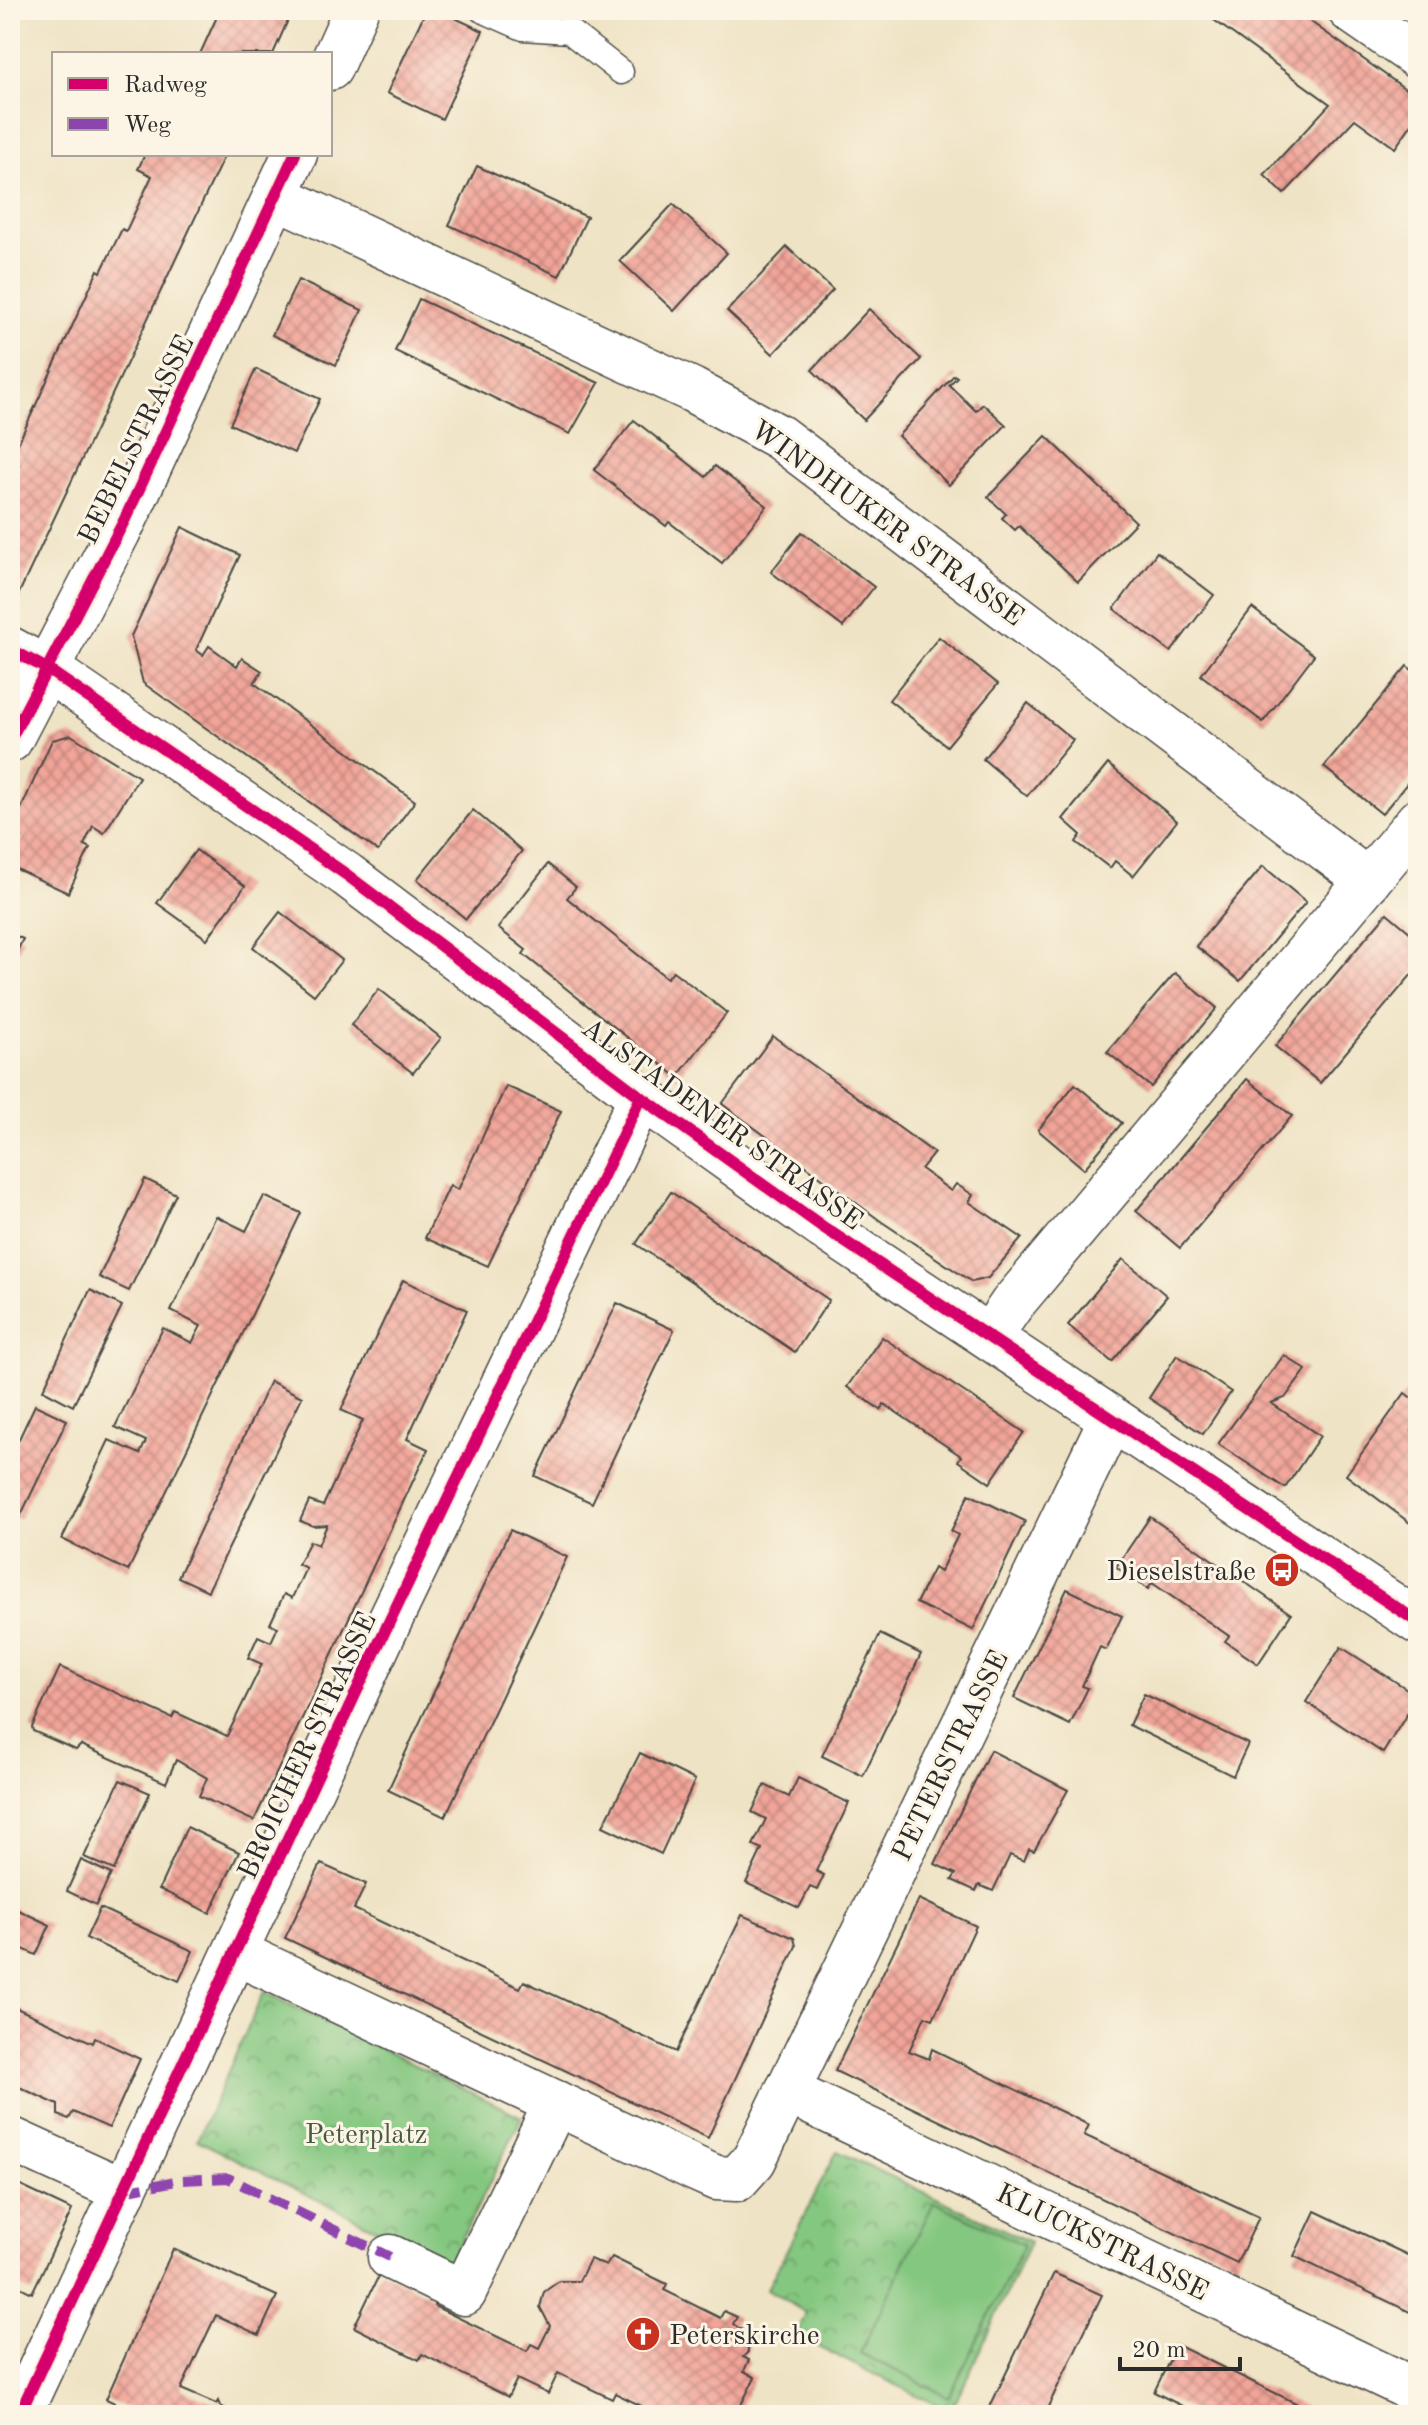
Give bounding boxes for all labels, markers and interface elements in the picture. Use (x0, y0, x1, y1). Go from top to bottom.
legend (52, 52, 332, 156)
text: Radweg (124, 74, 207, 98)
text: Weg (124, 114, 171, 138)
street label: BEBELSTRASSE (75, 331, 200, 549)
street label: WINDHUKER STRASSE (745, 416, 1028, 633)
street label: ALSTADENER STRASSE (576, 1014, 867, 1237)
bus stop icon: Dieselstraße (1263, 1551, 1301, 1589)
place label: Dieselstraße (1106, 1559, 1256, 1587)
street label: BROICHER STRASSE (235, 1609, 383, 1884)
street label: PETERSTRASSE (889, 1647, 1015, 1866)
park label: Peterplatz (305, 2122, 427, 2150)
street label: KLUCKSTRASSE (991, 2180, 1212, 2307)
church icon: Peterskirche (624, 2315, 662, 2353)
scale bar (1120, 2321, 1240, 2371)
place label: Peterskirche (669, 2323, 820, 2351)
text: 20 m (1132, 2339, 1186, 2363)

